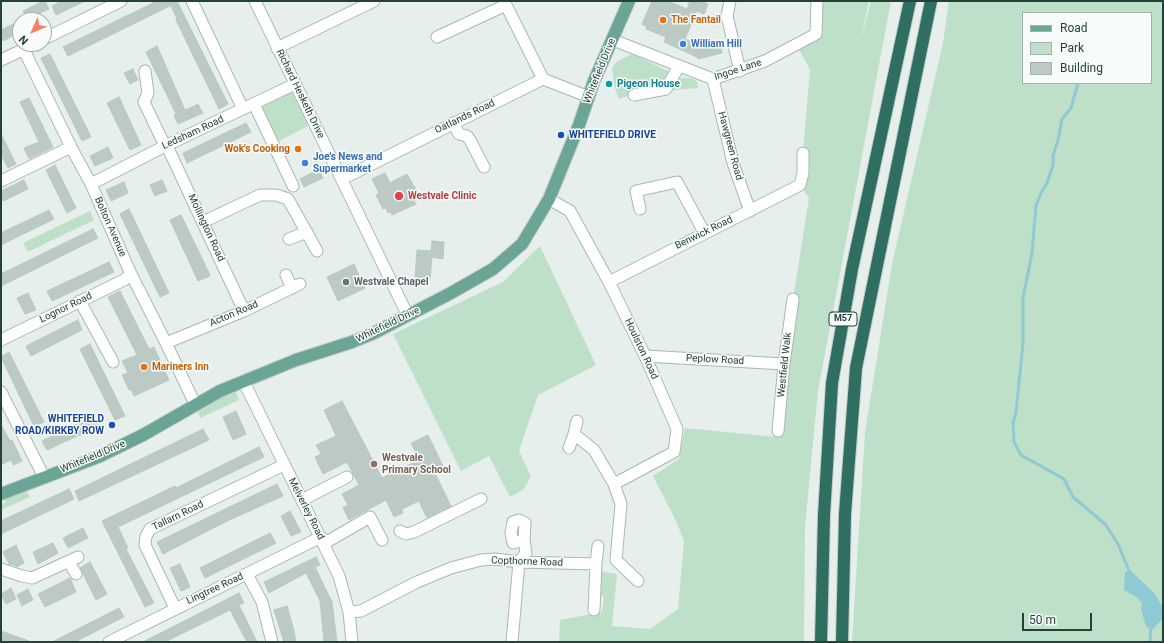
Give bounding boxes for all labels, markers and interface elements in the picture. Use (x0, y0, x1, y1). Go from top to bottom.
north arrow (12, 12, 52, 52)
legend (1022, 12, 1152, 84)
place label: The Fantail (671, 14, 721, 26)
marker: The Fantail (658, 15, 668, 25)
text: Road (1060, 21, 1088, 35)
text: N (16, 33, 31, 47)
street label: Whitefield Drive (581, 37, 619, 105)
place label: William Hill (691, 38, 742, 50)
marker: William Hill (678, 39, 688, 49)
text: Park (1060, 41, 1084, 55)
street label: Richard Hesketh Drive (273, 47, 327, 141)
street label: Ingoe Lane (713, 57, 763, 83)
text: Building (1060, 61, 1103, 75)
place label: Pigeon House (617, 78, 680, 90)
marker: Pigeon House (604, 79, 614, 89)
street label: Oatlands Road (433, 97, 497, 137)
street label: Hawgreen Road (715, 110, 745, 182)
street label: Ledsham Road (160, 113, 226, 153)
place label: WHITEFIELD DRIVE (569, 129, 656, 141)
marker: WHITEFIELD DRIVE (556, 130, 566, 140)
place label: Wok's Cooking (224, 143, 290, 155)
marker: Wok's Cooking (293, 144, 303, 154)
place label: Joe's News and Supermarket (313, 151, 382, 174)
marker: Joe's News and Supermarket (300, 158, 310, 168)
marker: Westvale Clinic (393, 190, 405, 202)
place label: Westvale Clinic (408, 190, 477, 202)
street label: Mollington Road (185, 193, 227, 263)
street label: Bolton Avenue (92, 195, 128, 259)
street label: Benwick Road (673, 214, 735, 252)
place label: Westvale Chapel (354, 276, 429, 288)
marker: Westvale Chapel (341, 277, 351, 287)
street label: Lognor Road (38, 290, 94, 326)
street label: Acton Road (208, 298, 260, 330)
street label: Whitefield Drive (354, 304, 422, 346)
road number: M57 (829, 312, 857, 326)
street label: Houlston Road (622, 317, 660, 381)
street label: Westfield Walk (776, 332, 794, 398)
street label: Peplow Road (686, 352, 744, 368)
place label: Mariners Inn (152, 361, 209, 373)
marker: Mariners Inn (139, 362, 149, 372)
place label: WHITEFIELD ROAD/KIRKBY ROW (15, 413, 104, 436)
marker: WHITEFIELD ROAD/KIRKBY ROW (107, 420, 117, 430)
street label: Whitefield Drive (59, 438, 127, 476)
place label: Westvale Primary School (382, 452, 451, 476)
marker: Westvale Primary School (369, 459, 379, 469)
street label: Melverley Road (285, 476, 327, 542)
street label: Tallarn Road (150, 498, 206, 534)
street label: Copthorne Road (491, 555, 563, 569)
street label: Lingtree Road (185, 571, 245, 607)
scale bar (1024, 605, 1094, 631)
text: 50 m (1029, 613, 1056, 627)

